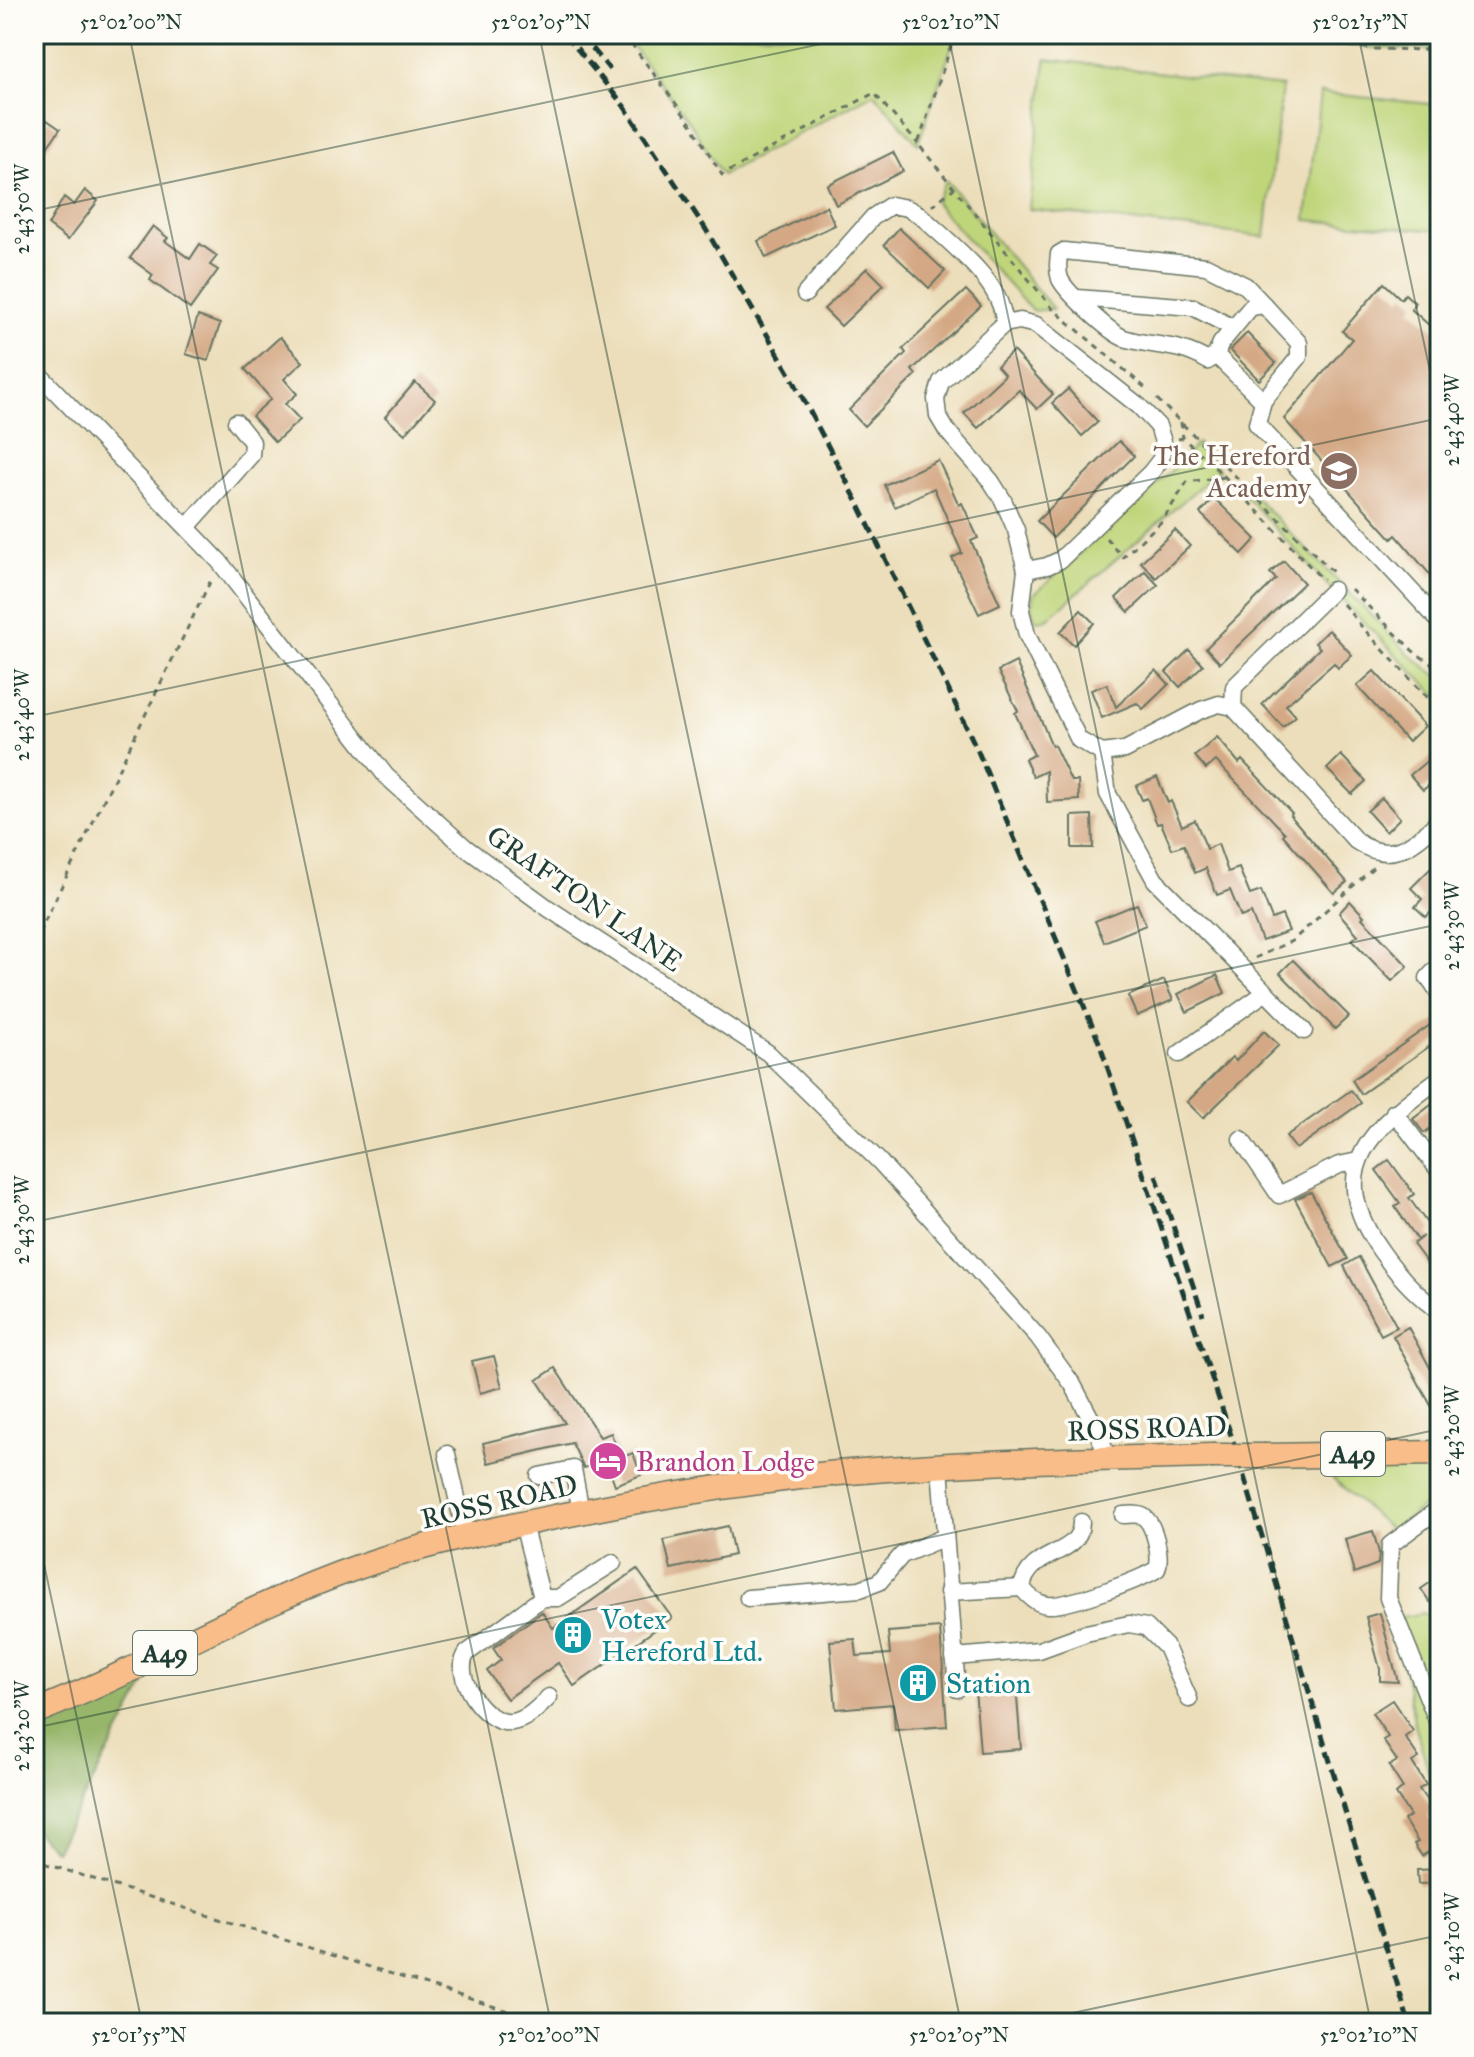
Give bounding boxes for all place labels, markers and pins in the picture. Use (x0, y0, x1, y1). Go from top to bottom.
place label: The Hereford Academy (1153, 438, 1312, 505)
school or university icon: The Hereford Academy (1318, 450, 1360, 492)
hotel icon: Brandon Lodge (587, 1440, 629, 1482)
place label: Brandon Lodge (636, 1444, 815, 1479)
place label: Votex Hereford Ltd. (600, 1602, 763, 1669)
building icon: Votex Hereford Ltd. (552, 1614, 594, 1656)
building icon: Station (897, 1662, 939, 1704)
place label: Station (946, 1666, 1031, 1701)

